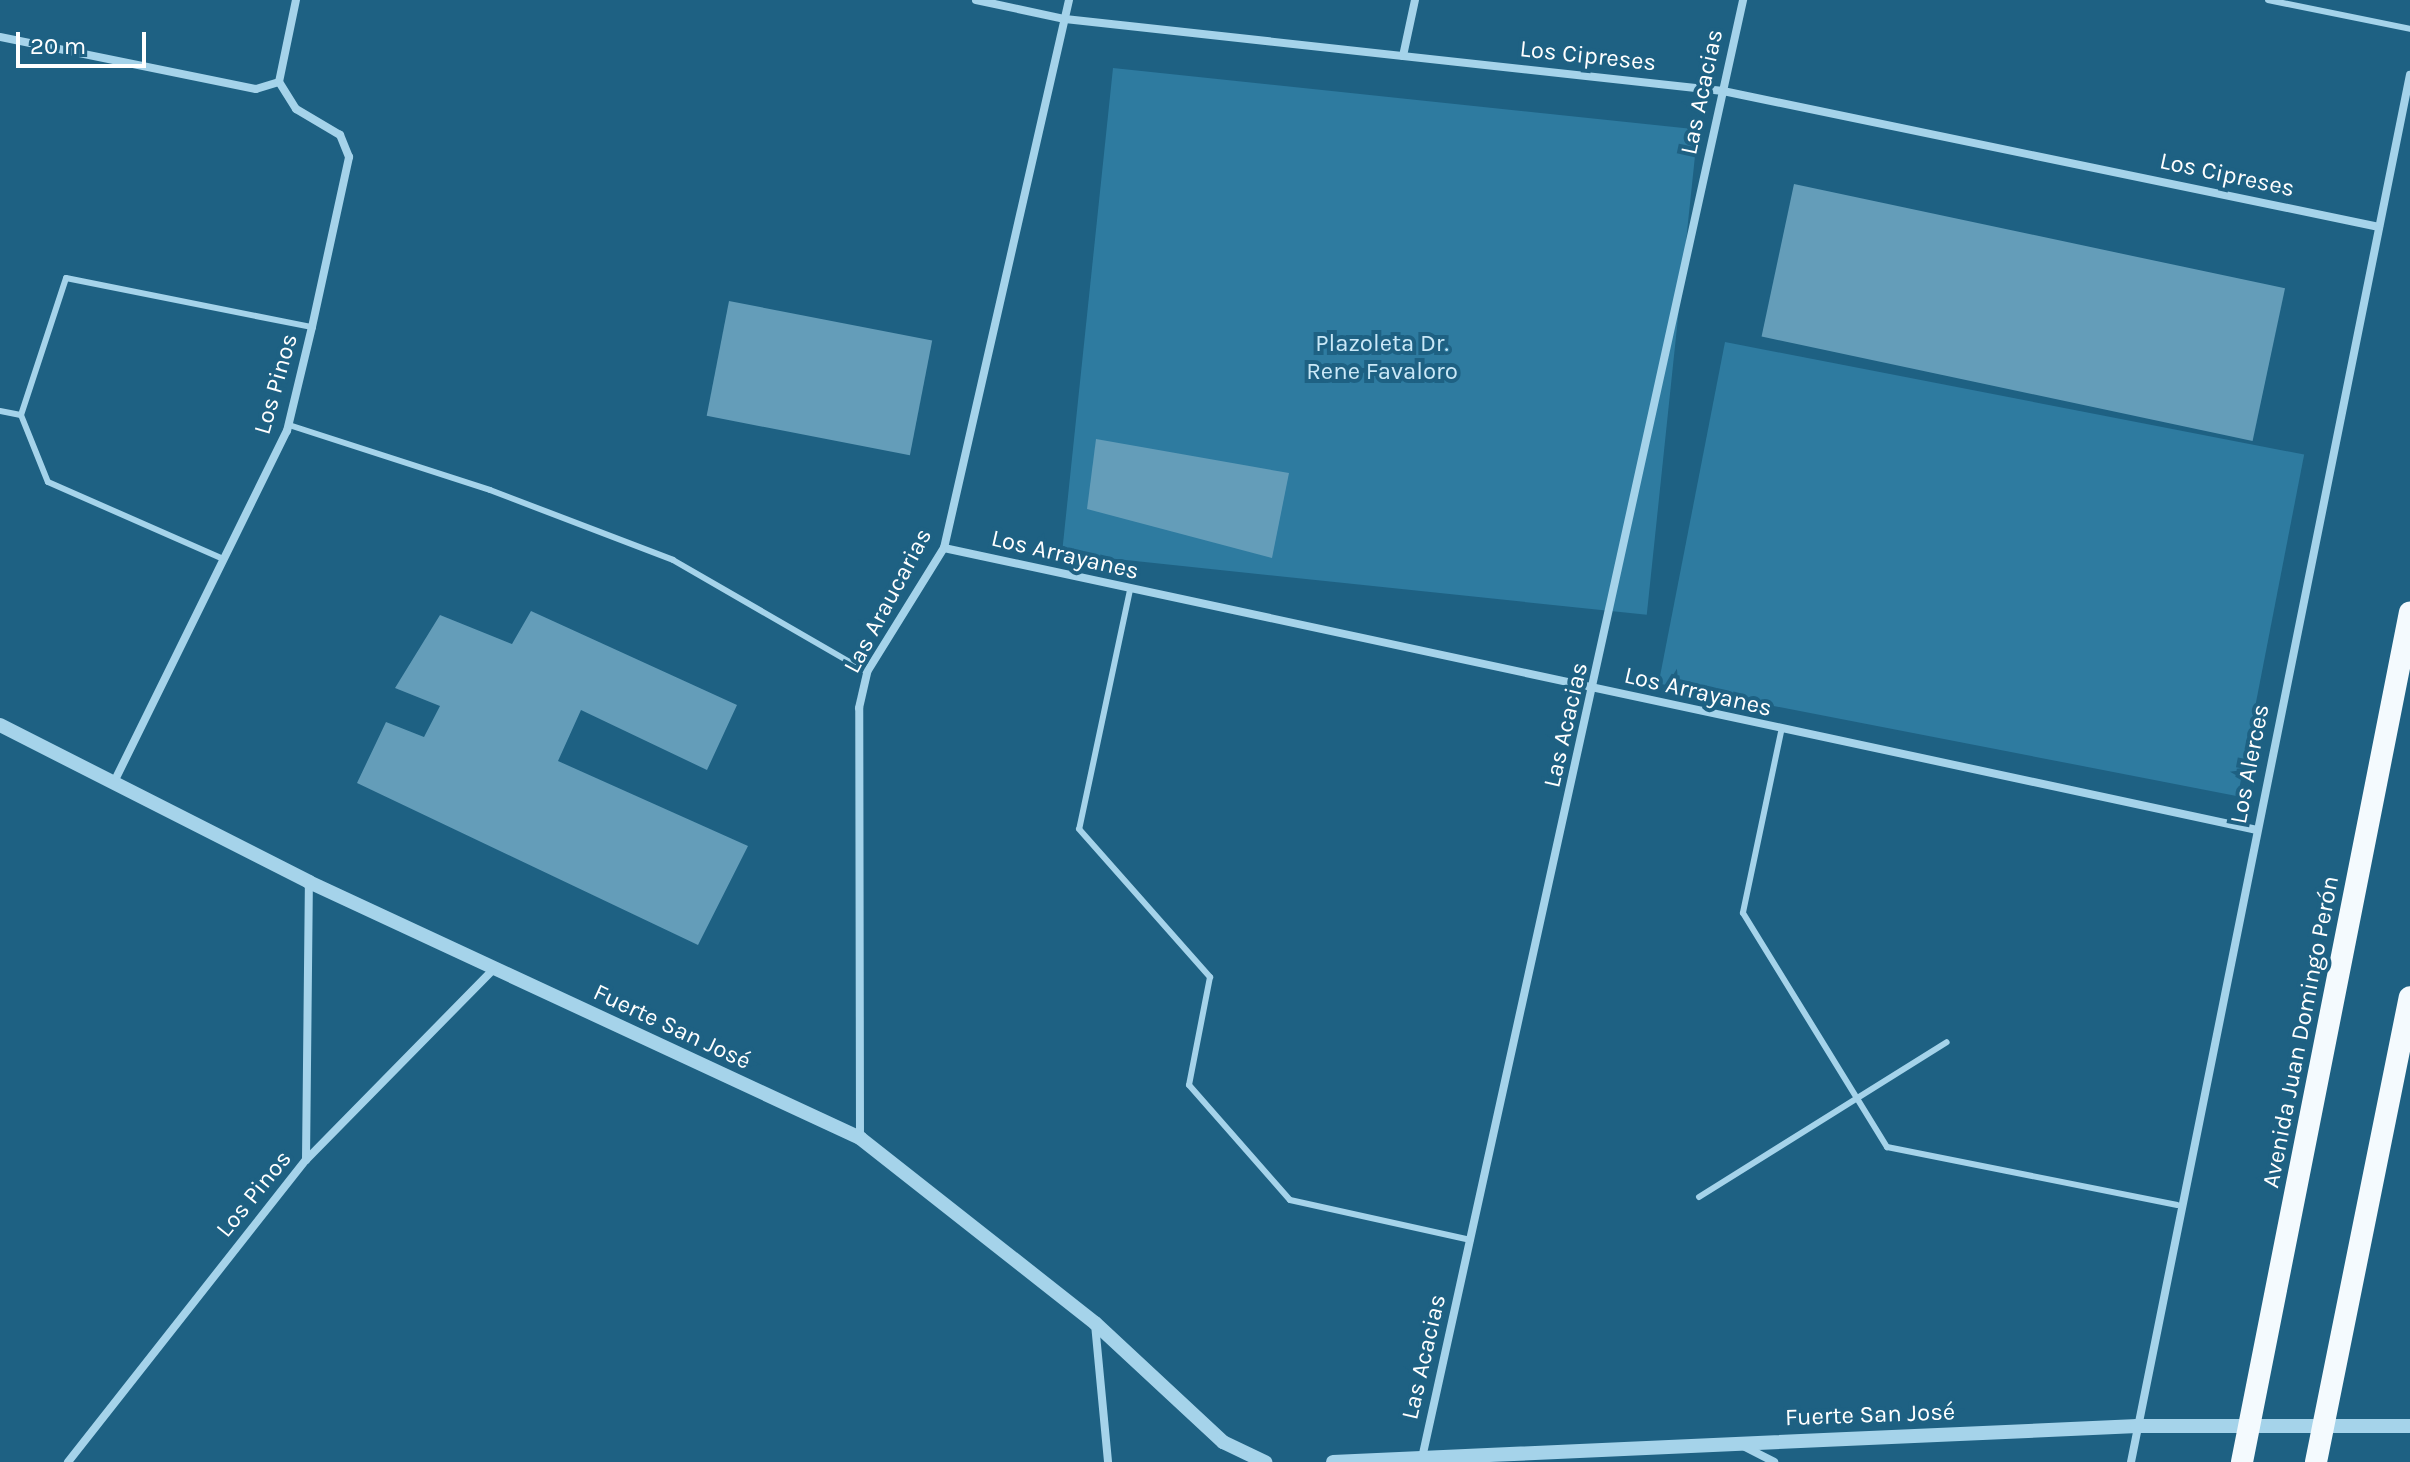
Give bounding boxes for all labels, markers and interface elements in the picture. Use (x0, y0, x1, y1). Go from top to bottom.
scale bar (20, 16, 150, 66)
street label: Las Acacias (1675, 27, 1729, 157)
text: 20 m (30, 32, 86, 60)
street label: Los Cipreses (1518, 35, 1658, 77)
street label: Los Cipreses (2157, 147, 2297, 203)
street label: Los Pinos (248, 330, 304, 438)
park label: Plazoleta Dr. Rene Favaloro (1306, 330, 1458, 386)
street label: Las Araucarias (838, 524, 938, 678)
street label: Los Arrayanes (988, 524, 1142, 586)
street label: Las Acacias (1538, 660, 1594, 790)
street label: Los Arrayanes (1621, 661, 1775, 723)
street label: Los Alerces (2224, 702, 2276, 826)
street label: Avenida Juan Domingo Perón (2257, 874, 2345, 1190)
street label: Fuerte San José (589, 978, 755, 1076)
street label: Los Pinos (210, 1145, 298, 1243)
street label: Las Acacias (1396, 1292, 1452, 1422)
street label: Fuerte San José (1784, 1398, 1956, 1432)

